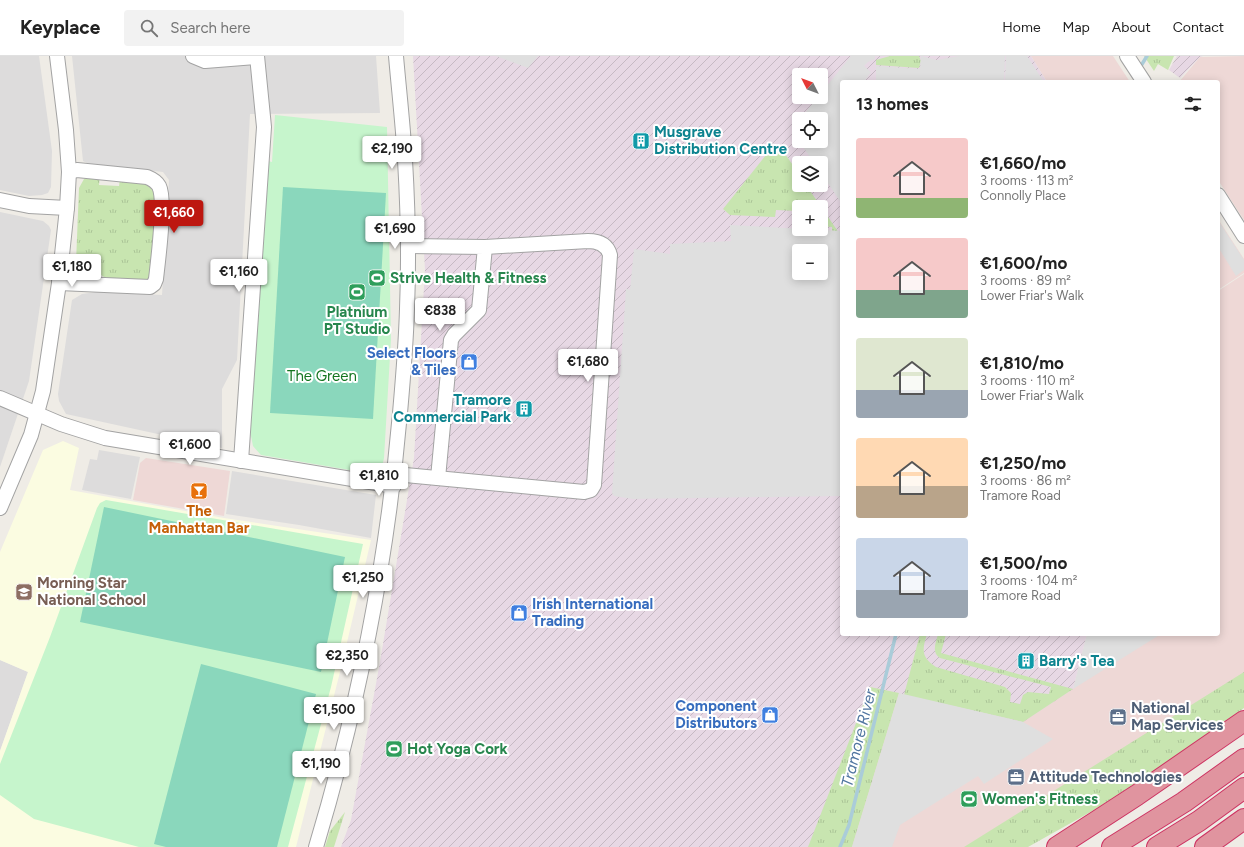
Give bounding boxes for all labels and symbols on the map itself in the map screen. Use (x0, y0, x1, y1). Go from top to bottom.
north arrow (792, 68, 828, 104)
place label: Musgrave Distribution Centre (654, 123, 788, 158)
building icon: Musgrave Distribution Centre (631, 131, 651, 151)
pin: €2,190 (359, 136, 425, 170)
pin: €1,660 (141, 200, 207, 234)
pin: €1,690 (362, 216, 428, 250)
pin: €1,180 (39, 254, 105, 288)
pin: €1,160 (206, 259, 272, 293)
sports icon: Strive Health & Fitness (367, 268, 387, 288)
place label: Strive Health & Fitness (390, 269, 546, 287)
sports icon: Platnium PT Studio (347, 282, 367, 302)
pin: €838 (416, 298, 464, 332)
place label: Platnium PT Studio (324, 303, 391, 338)
place label: Select Floors & Tiles (367, 344, 456, 379)
pin: €1,680 (555, 349, 621, 383)
shop icon: Select Floors & Tiles (459, 352, 479, 372)
park label: The Green (287, 367, 357, 385)
place label: Tramore Commercial Park (393, 391, 512, 426)
building icon: Tramore Commercial Park (514, 399, 534, 419)
pin: €1,600 (157, 432, 223, 466)
pin: €1,810 (346, 463, 412, 497)
bar icon: The Manhattan Bar (189, 481, 209, 501)
place label: The Manhattan Bar (149, 502, 250, 537)
pin: €1,250 (330, 565, 396, 599)
place label: Morning Star National School (37, 574, 146, 609)
school or university icon: Morning Star National School (14, 582, 34, 602)
place label: Irish International Trading (532, 595, 653, 630)
shop icon: Irish International Trading (509, 603, 529, 623)
pin: €2,350 (314, 643, 380, 677)
building icon: Barry's Tea (1016, 651, 1036, 671)
place label: Barry's Tea (1039, 652, 1115, 670)
water label: Tramore River (837, 687, 880, 789)
pin: €1,500 (301, 697, 367, 731)
place label: Component Distributors (675, 697, 757, 732)
place label: National Map Services (1131, 699, 1223, 734)
shop icon: Component Distributors (760, 705, 780, 725)
office icon: National Map Services (1108, 707, 1128, 727)
sports icon: Hot Yoga Cork (384, 739, 404, 759)
place label: Hot Yoga Cork (407, 740, 508, 758)
pin: €1,190 (288, 751, 354, 785)
office icon: Attitude Technologies (1006, 767, 1026, 787)
place label: Attitude Technologies (1029, 768, 1182, 786)
sports icon: Women's Fitness (959, 789, 979, 809)
place label: Women's Fitness (982, 790, 1098, 808)

